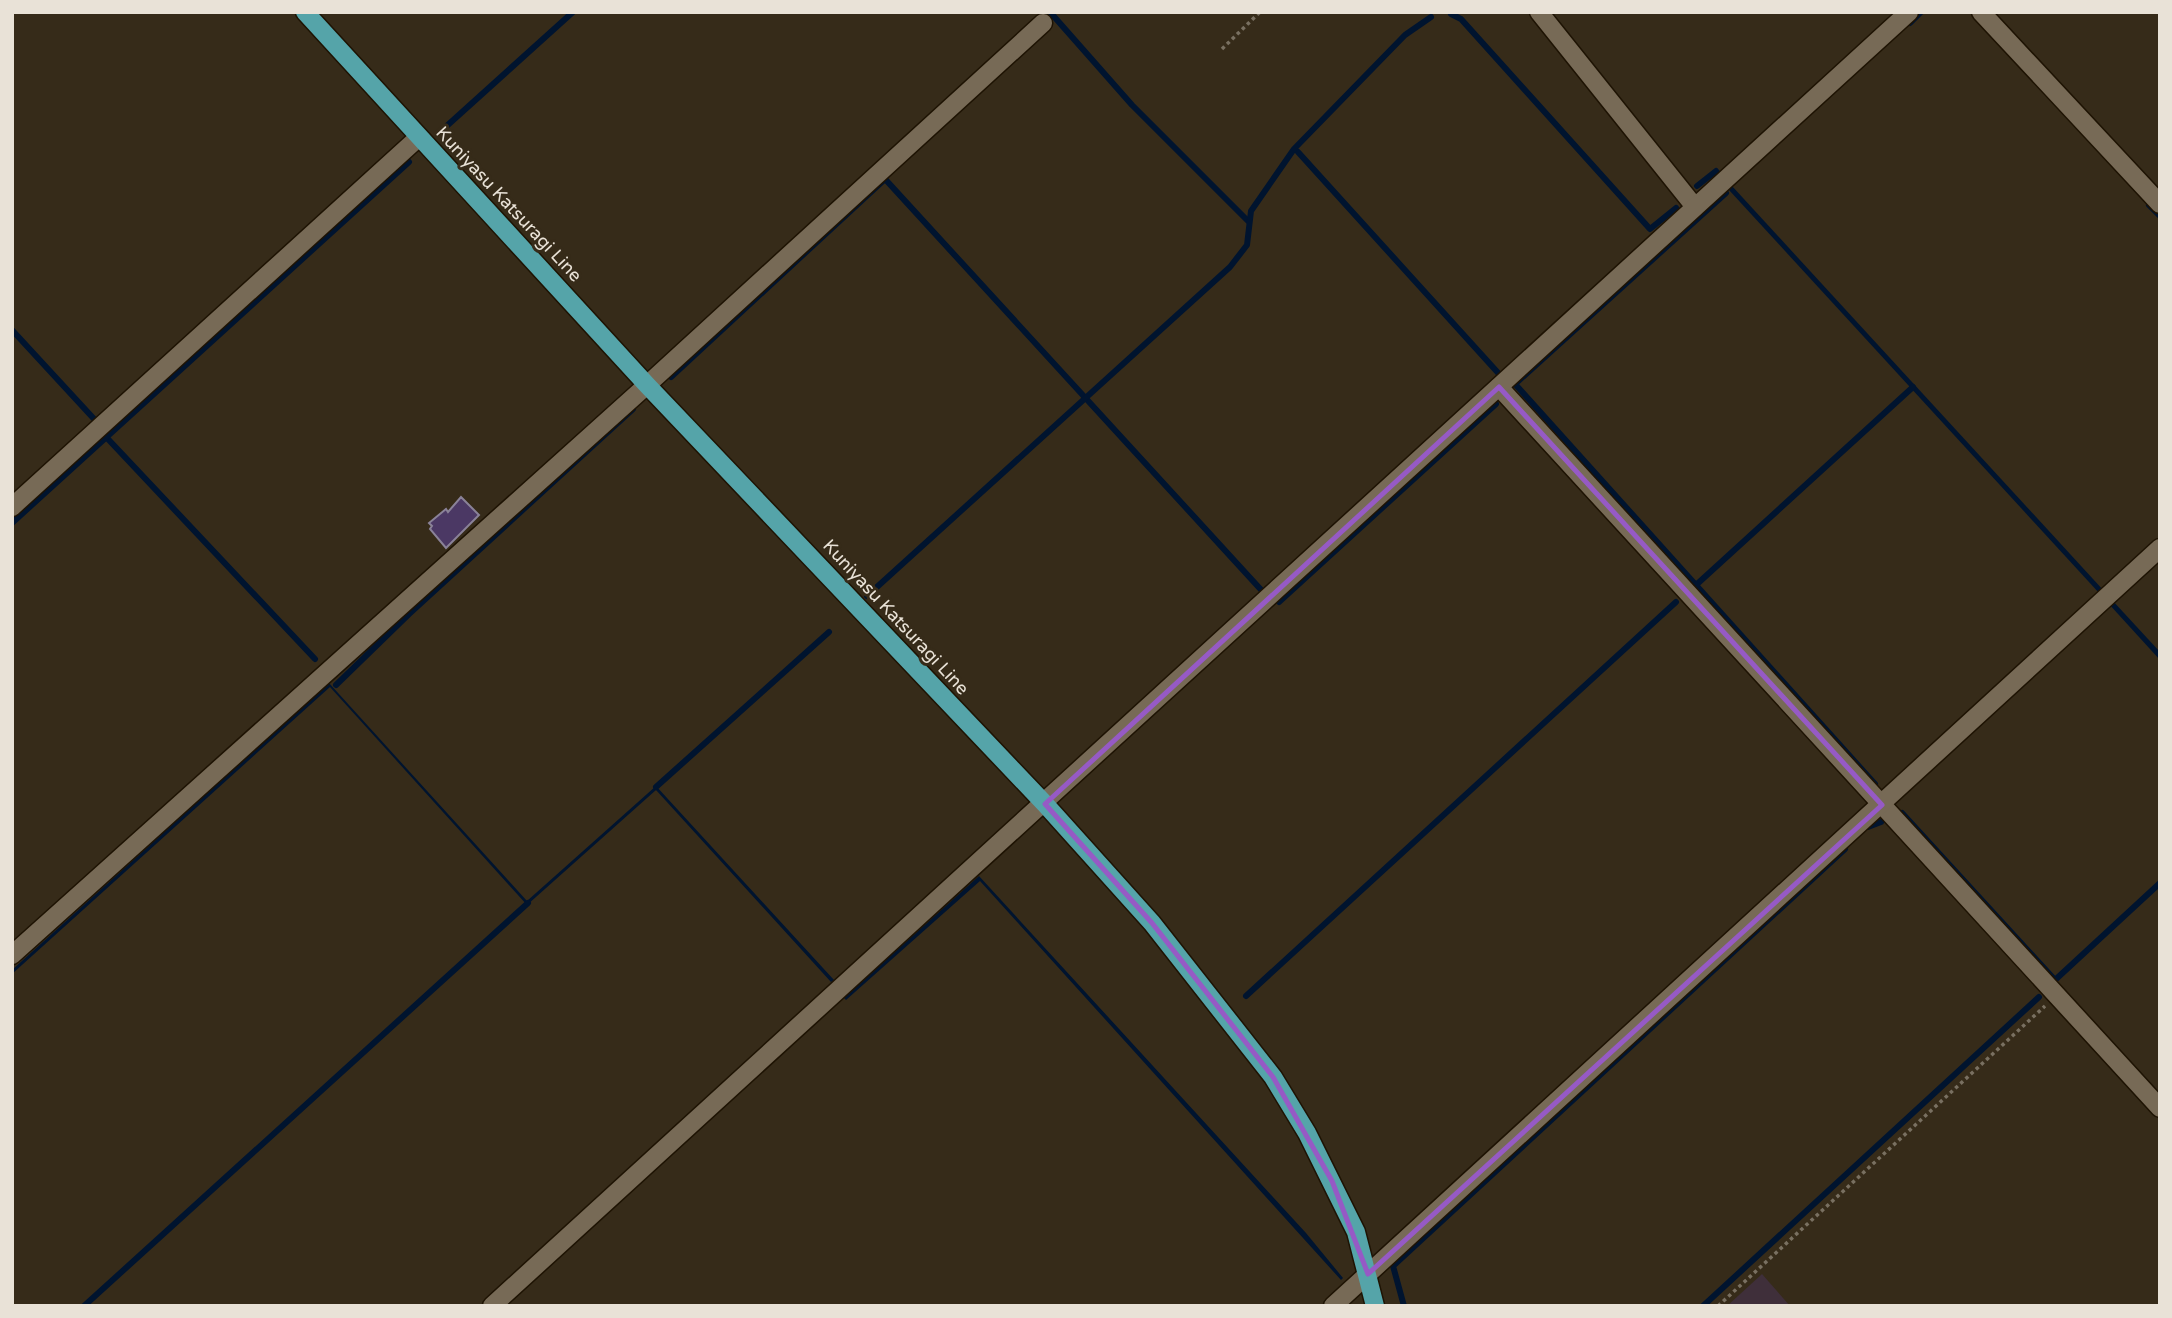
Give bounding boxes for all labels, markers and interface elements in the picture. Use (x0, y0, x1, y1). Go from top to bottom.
street label: Kuniyasu Katsuragi Line (431, 122, 587, 286)
street label: Kuniyasu Katsuragi Line (818, 535, 974, 699)

